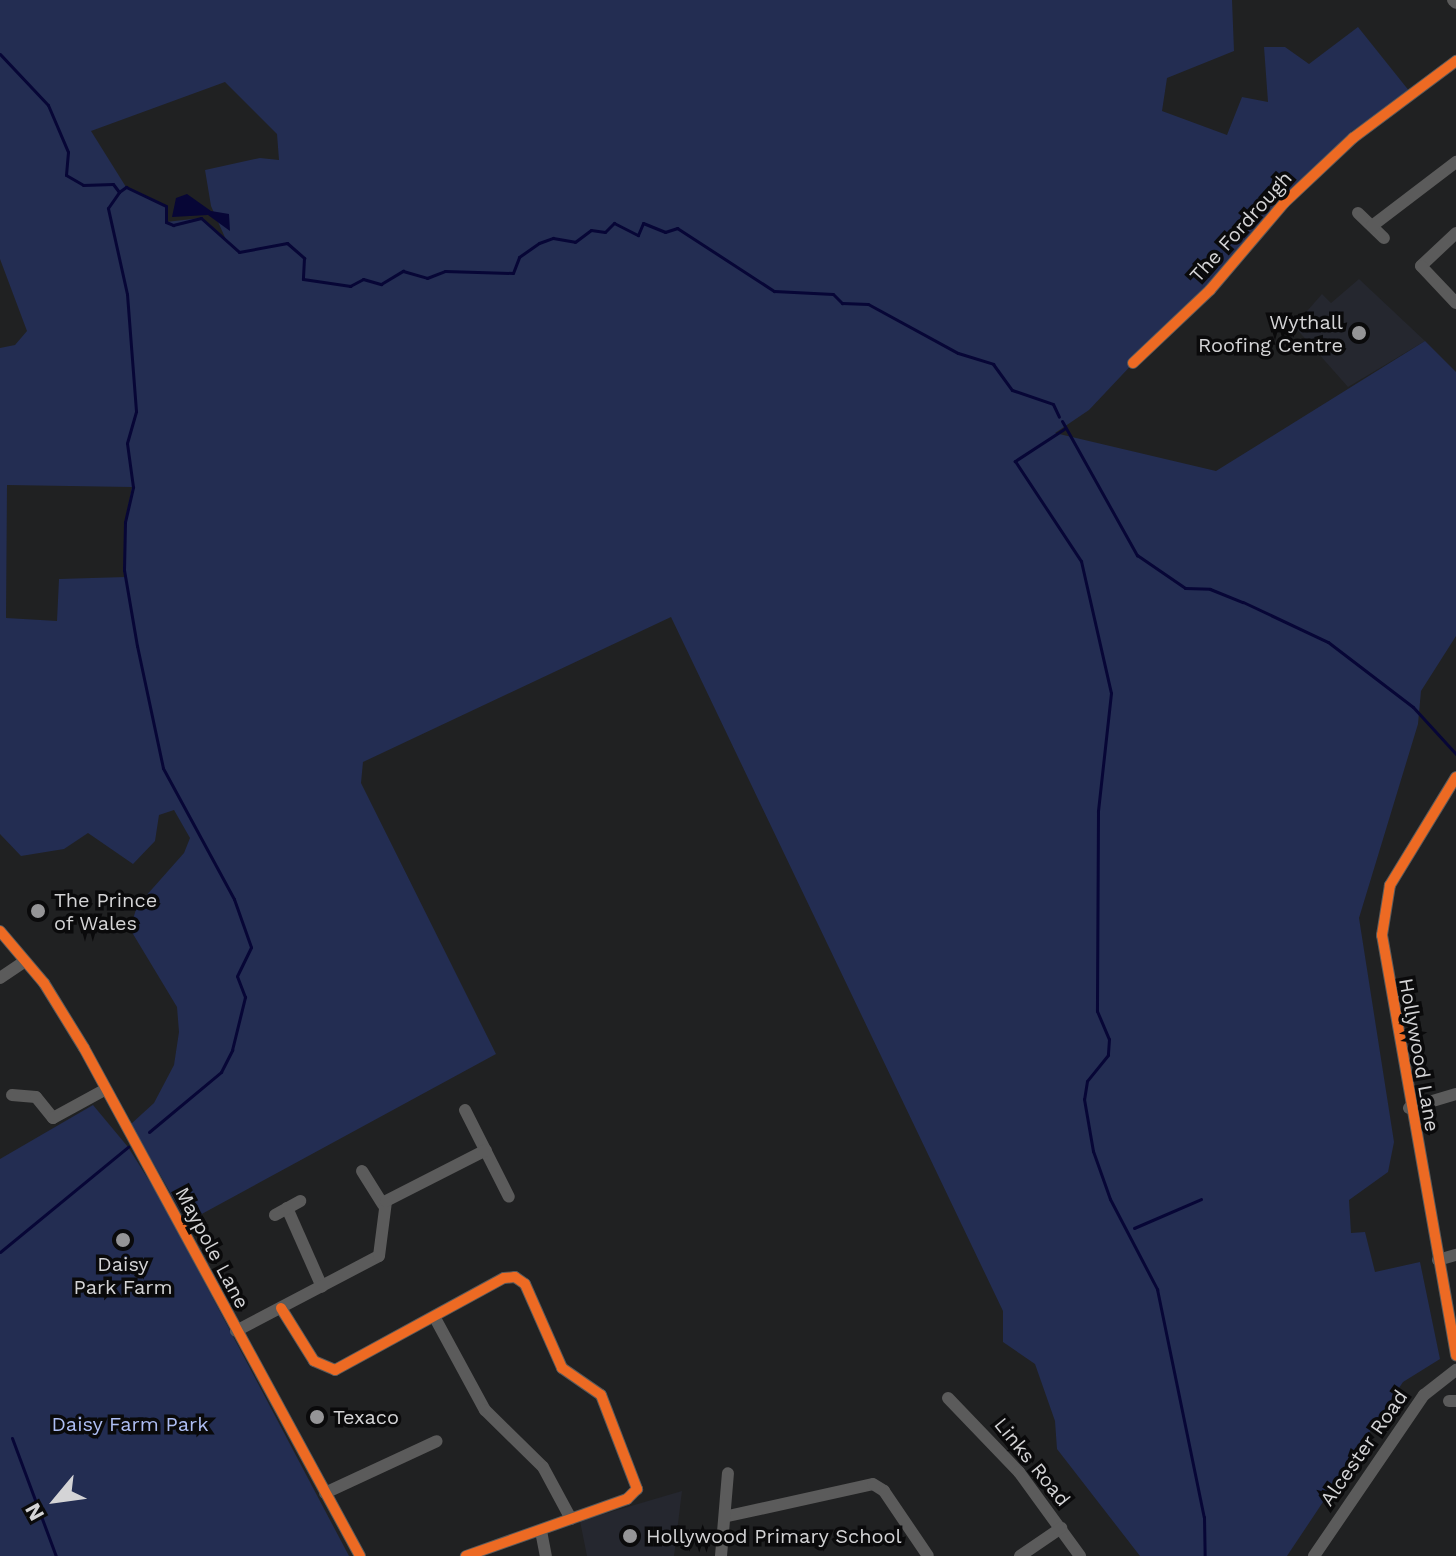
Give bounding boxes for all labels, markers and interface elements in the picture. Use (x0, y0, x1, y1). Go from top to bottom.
street label: The Fordrough (1185, 167, 1297, 287)
place label: Wythall Roofing Centre (1198, 310, 1343, 357)
marker: Wythall Roofing Centre (1350, 324, 1368, 342)
place label: The Prince of Wales (54, 888, 157, 935)
marker: The Prince of Wales (29, 902, 47, 920)
street label: Hollywood Lane (1394, 976, 1444, 1134)
street label: Maypole Lane (170, 1183, 254, 1313)
marker: Daisy Park Farm (114, 1231, 132, 1249)
place label: Daisy Park Farm (73, 1252, 173, 1299)
street label: Alcester Road (1315, 1385, 1413, 1511)
place label: Texaco (333, 1405, 399, 1429)
marker: Texaco (308, 1408, 326, 1426)
park label: Daisy Farm Park (51, 1412, 209, 1436)
street label: Links Road (989, 1413, 1075, 1511)
north arrow (16, 1460, 96, 1540)
text: N (20, 1499, 49, 1525)
place label: Hollywood Primary School (646, 1524, 902, 1548)
marker: Hollywood Primary School (621, 1527, 639, 1545)

